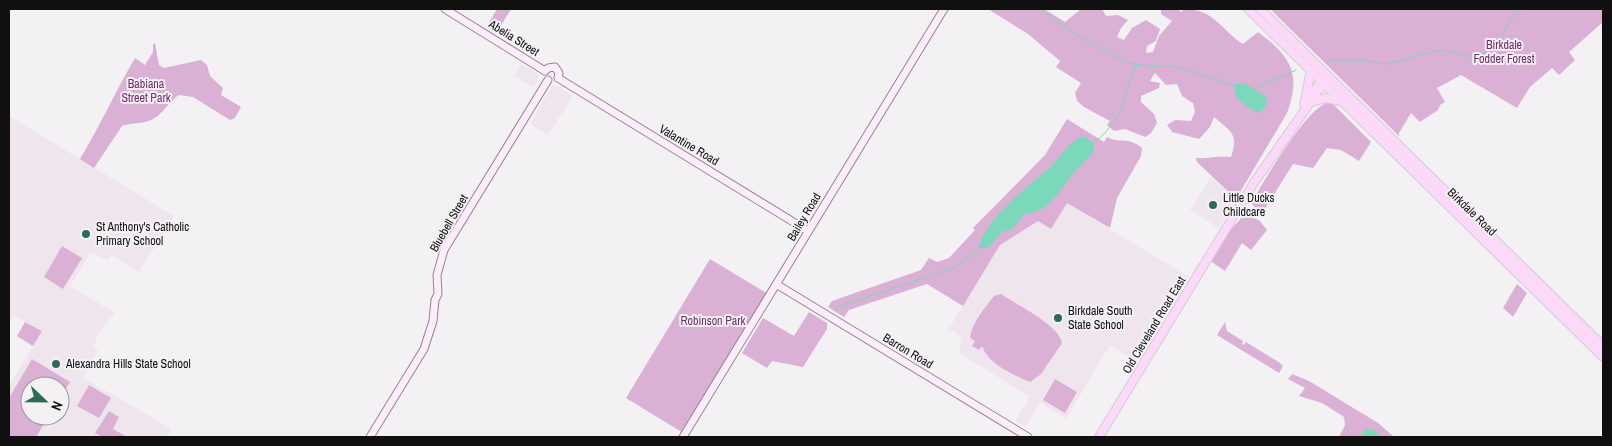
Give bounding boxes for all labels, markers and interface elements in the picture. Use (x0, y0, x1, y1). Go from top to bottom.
street label: Abelia Street (485, 16, 543, 60)
park label: Birkdale Fodder Forest (1474, 37, 1535, 67)
park label: Babiana Street Park (121, 76, 171, 106)
street label: Valantine Road (656, 121, 722, 169)
street label: Birkdale Road (1444, 185, 1500, 239)
street label: Bailey Road (783, 190, 825, 244)
place label: Little Ducks Childcare (1223, 190, 1274, 220)
street label: Bluebell Street (426, 191, 472, 255)
marker: Little Ducks Childcare (1207, 199, 1219, 211)
place label: St Anthony's Catholic Primary School (96, 219, 189, 249)
marker: St Anthony's Catholic Primary School (80, 228, 92, 240)
street label: Old Cleveland Road East (1119, 273, 1189, 376)
place label: Birkdale South State School (1068, 303, 1133, 333)
marker: Birkdale South State School (1052, 312, 1064, 324)
park label: Robinson Park (680, 313, 746, 329)
street label: Barron Road (880, 330, 936, 372)
place label: Alexandra Hills State School (65, 356, 191, 372)
marker: Alexandra Hills State School (50, 358, 62, 370)
north arrow (20, 376, 70, 426)
text: N (47, 399, 67, 413)

